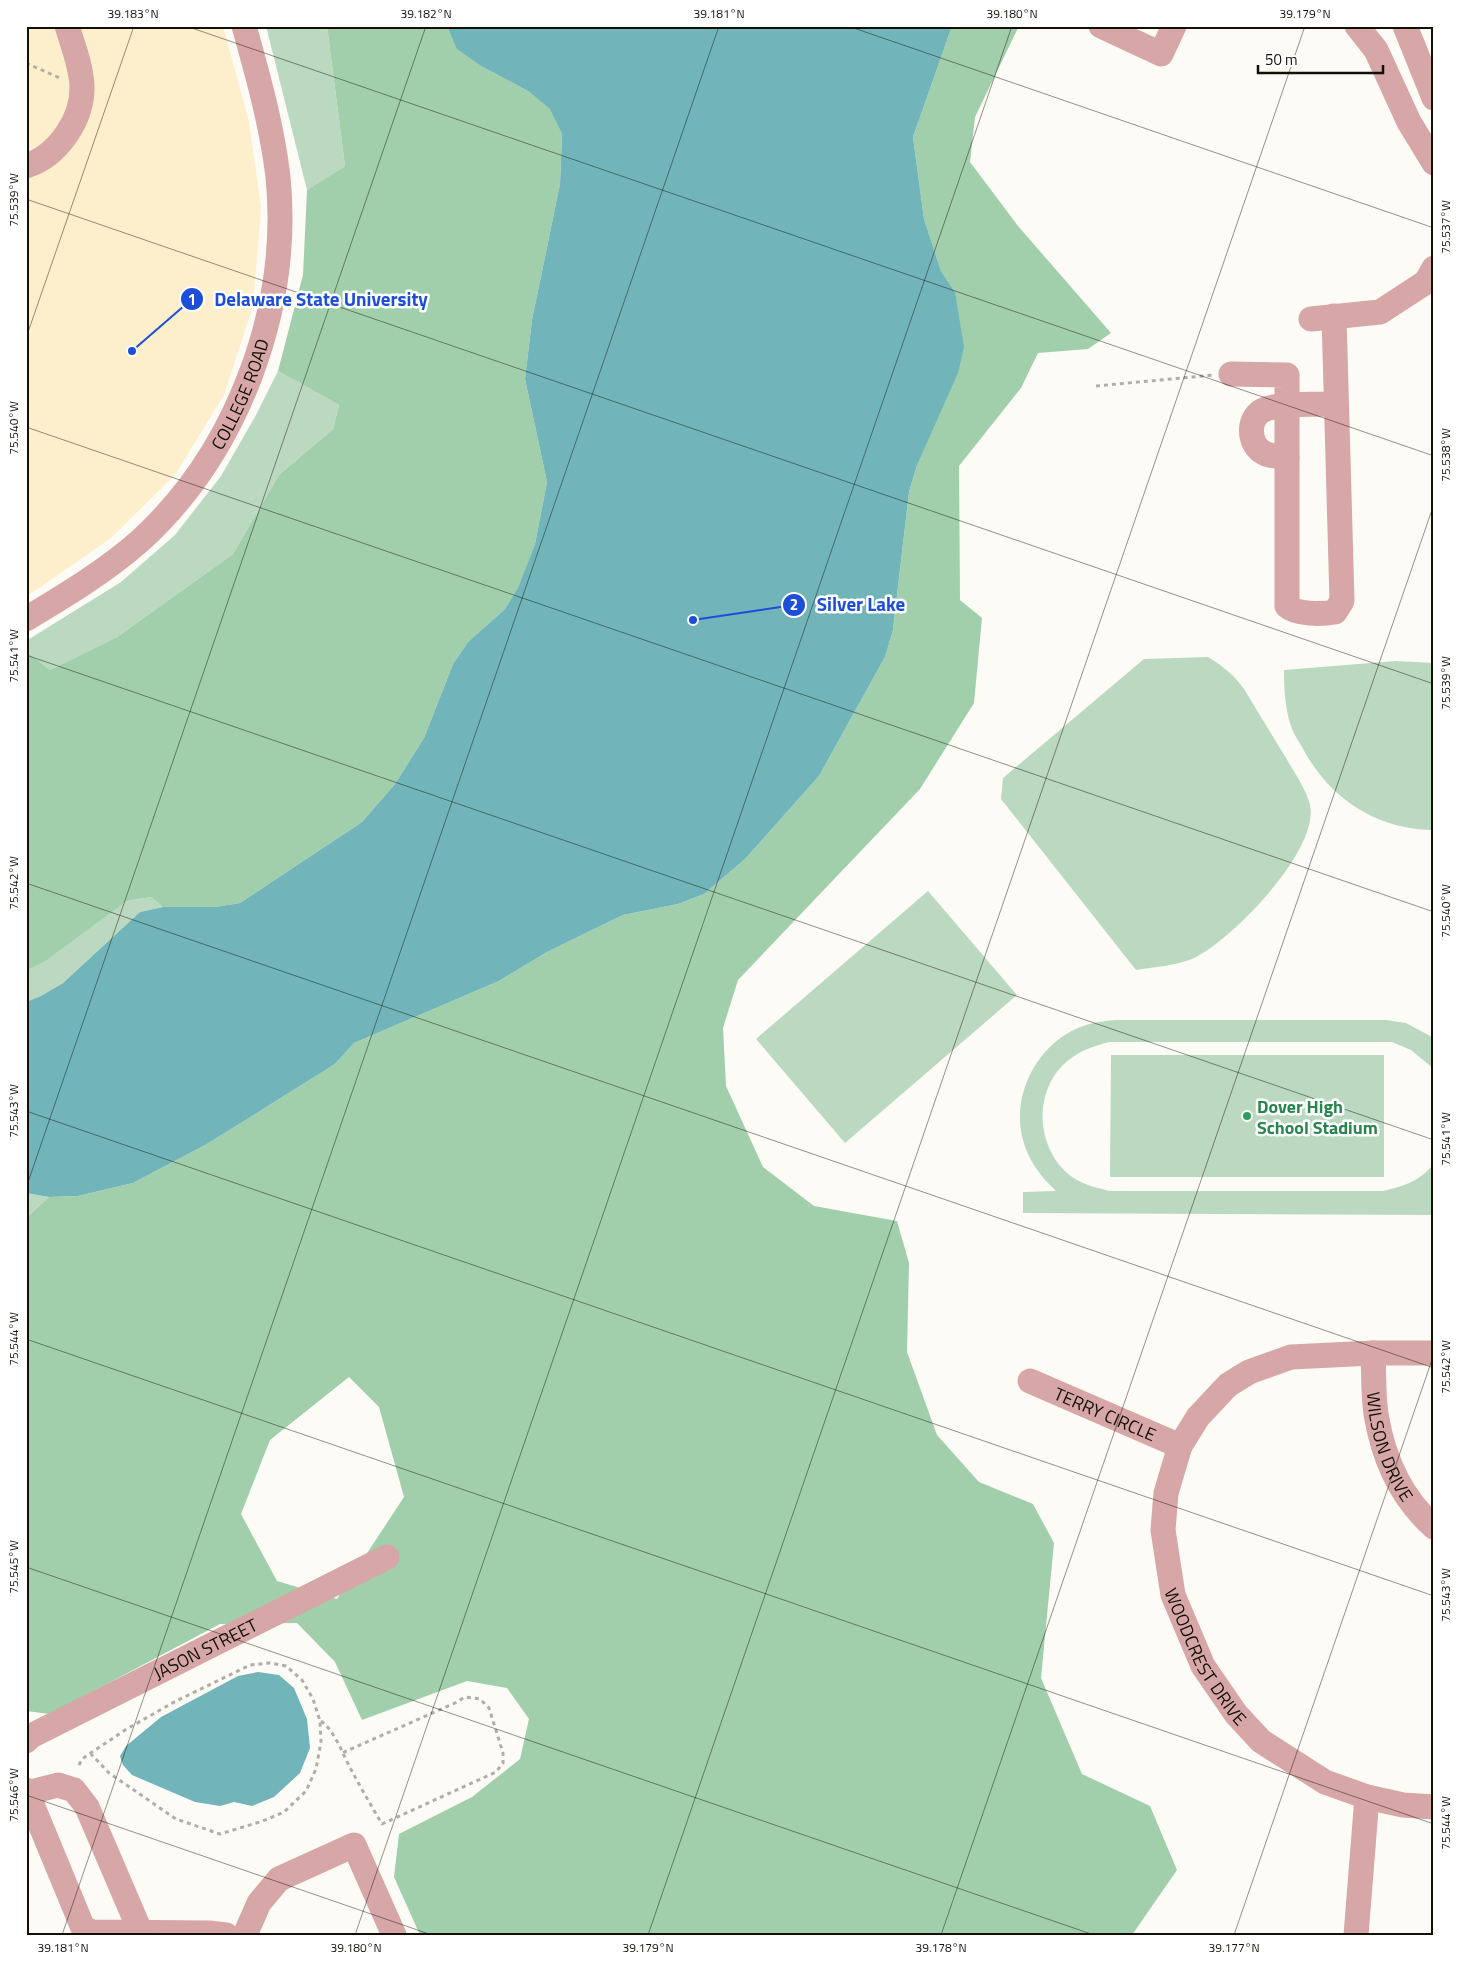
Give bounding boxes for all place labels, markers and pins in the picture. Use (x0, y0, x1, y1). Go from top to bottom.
callout: Delaware State University (179, 282, 438, 316)
callout: Silver Lake (781, 588, 915, 622)
place label: Dover High School Stadium (1257, 1093, 1378, 1141)
marker: Dover High School Stadium (1241, 1110, 1253, 1122)

